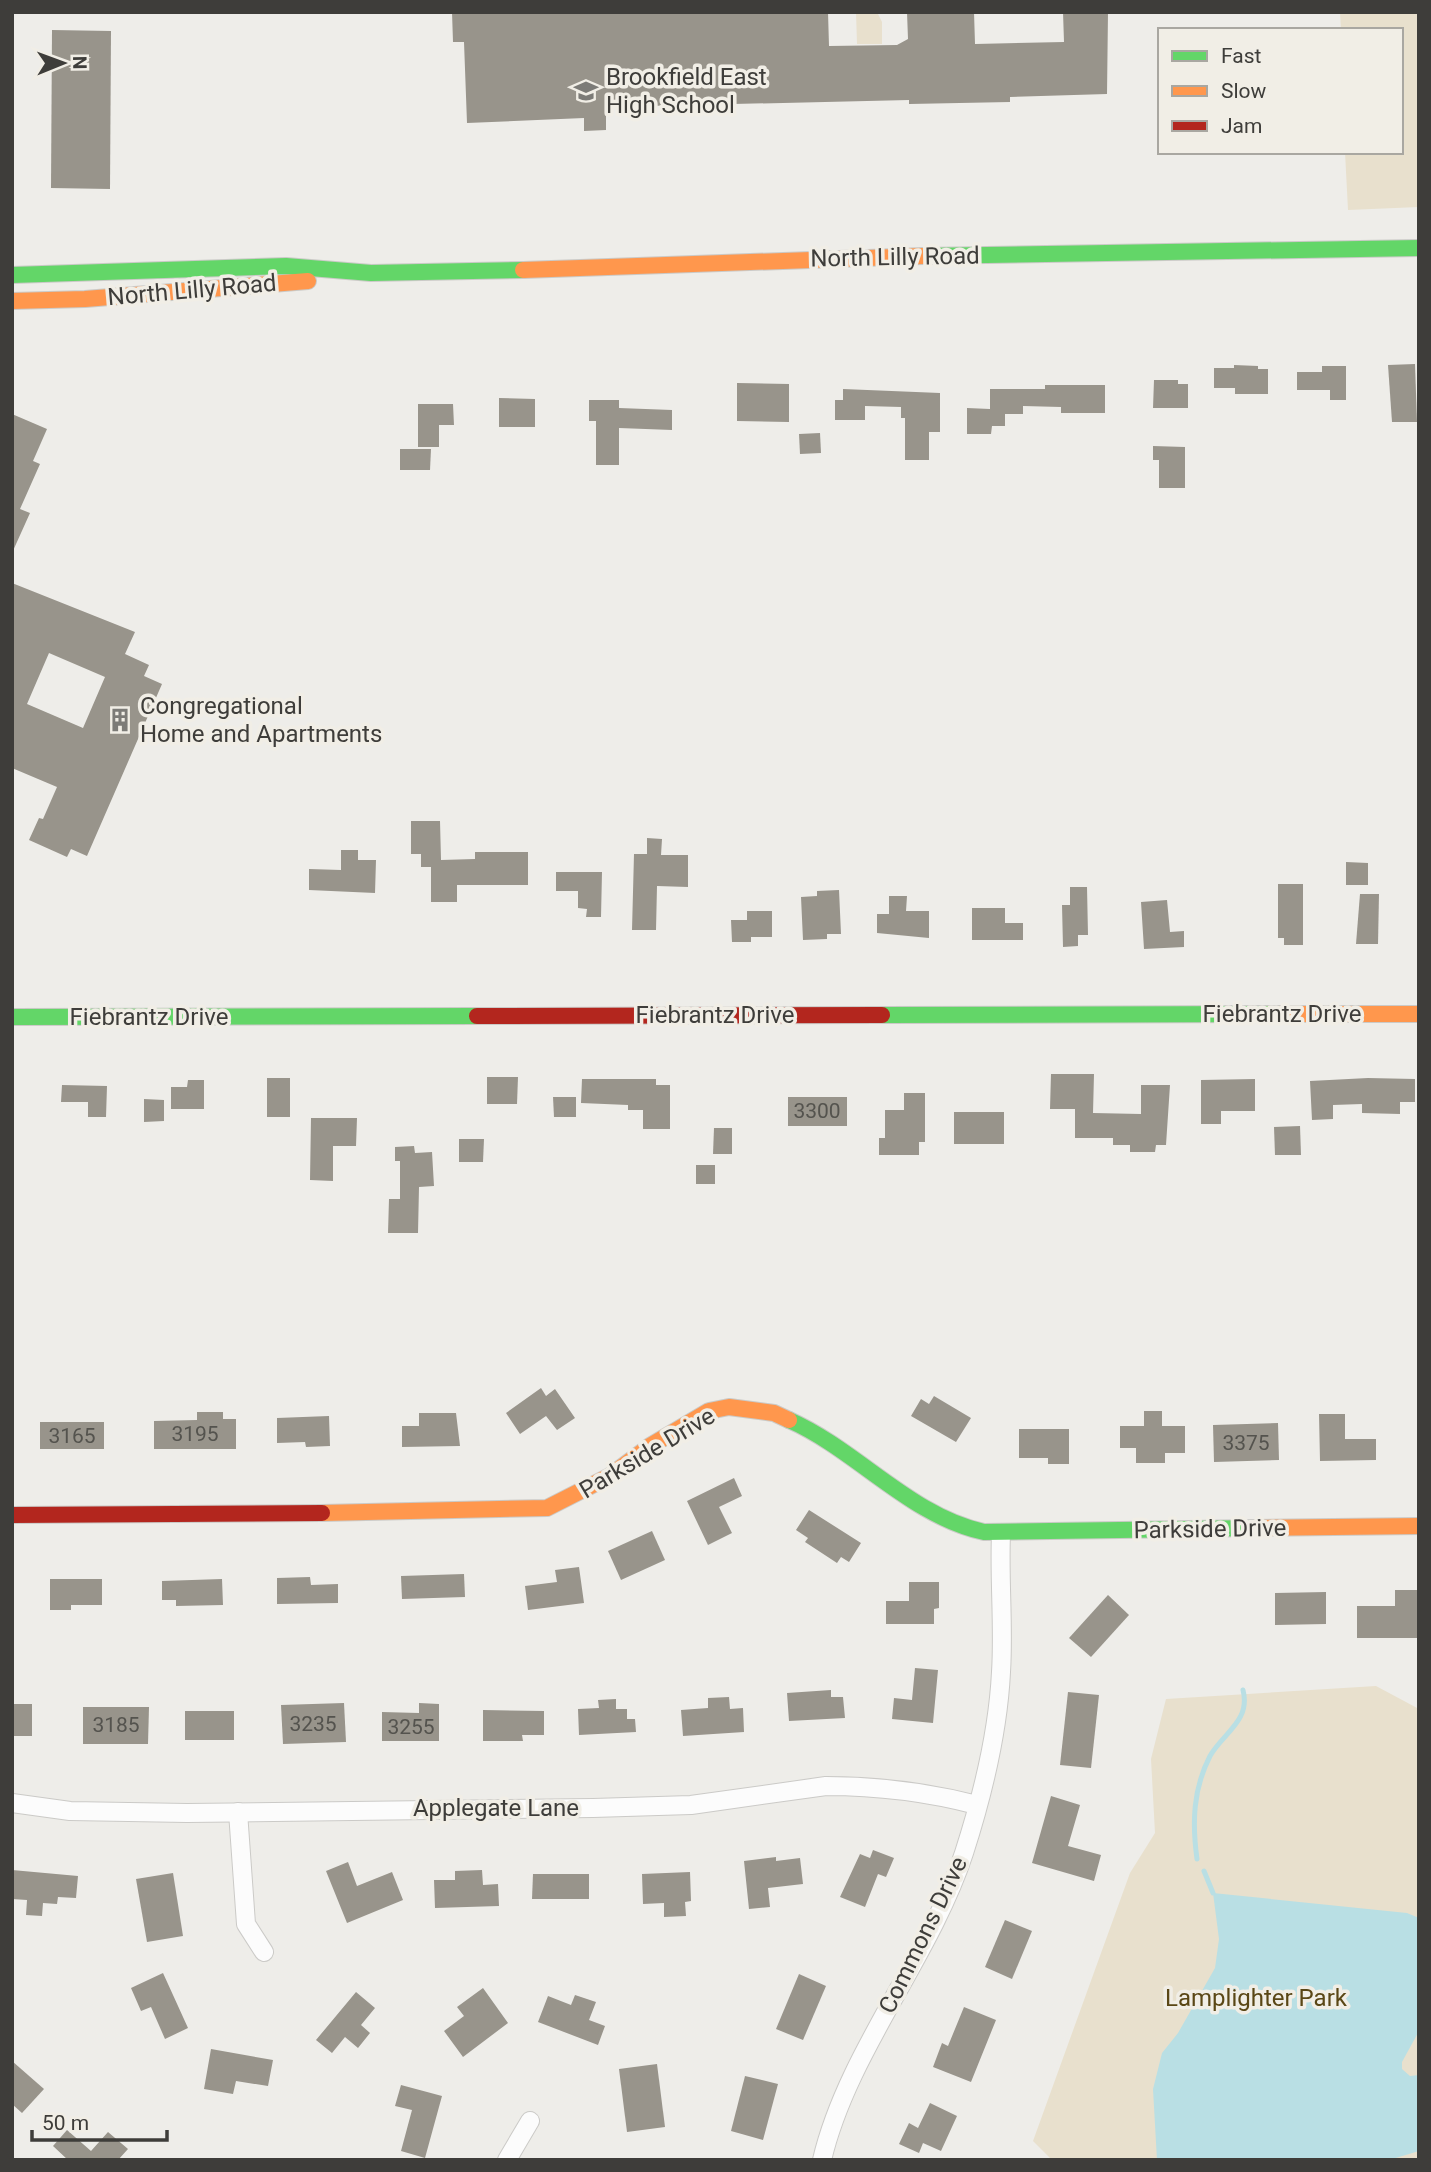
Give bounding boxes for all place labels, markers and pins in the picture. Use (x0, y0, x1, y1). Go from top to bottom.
place label: Brookfield East High School (606, 63, 767, 119)
school or university icon: Brookfield East High School (572, 77, 600, 105)
place label: Congregational Home and Apartments (140, 692, 382, 748)
building icon: Congregational Home and Apartments (106, 706, 134, 734)

